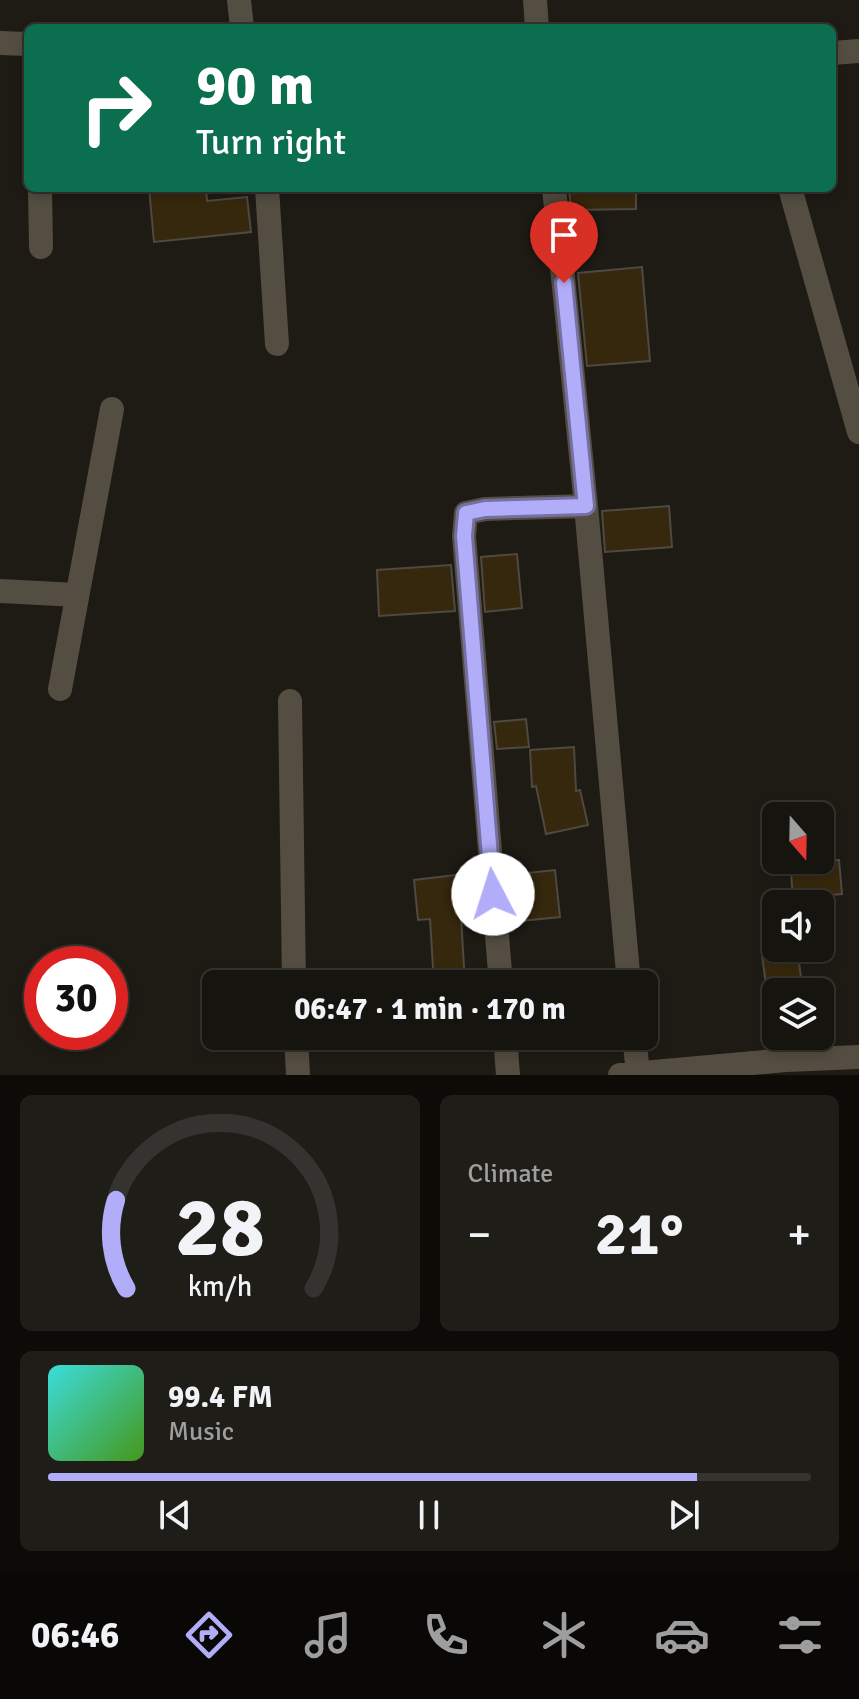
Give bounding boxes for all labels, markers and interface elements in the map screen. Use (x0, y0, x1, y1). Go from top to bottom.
text: 90 m (196, 51, 314, 120)
icon: right (64, 56, 168, 160)
text: Turn right (196, 120, 346, 165)
pin (530, 201, 598, 283)
icon: arrive (542, 213, 586, 257)
north arrow (762, 802, 834, 874)
map controls (762, 802, 834, 1050)
position arrow (451, 852, 535, 936)
button: sound (762, 890, 834, 962)
speed limit sign: 30 (24, 946, 128, 1050)
button: layers (762, 978, 834, 1050)
text: 06:47 · 1 min · 170 m (294, 991, 566, 1028)
text: Climate (468, 1158, 553, 1190)
text: 28 (175, 1177, 265, 1279)
text: 21° (595, 1198, 684, 1272)
text: − (468, 1208, 491, 1262)
text: + (787, 1208, 811, 1262)
text: km/h (187, 1269, 252, 1304)
text: 99.4 FM (168, 1379, 273, 1416)
text: Music (168, 1416, 234, 1448)
icon: previous (153, 1493, 197, 1537)
icon: pause (407, 1493, 451, 1537)
icon: next (662, 1493, 706, 1537)
icon: directions (181, 1607, 237, 1663)
icon: music (300, 1607, 356, 1663)
icon: phone (418, 1607, 474, 1663)
icon: climate (536, 1607, 592, 1663)
icon: car (654, 1607, 710, 1663)
icon: filters (772, 1607, 828, 1663)
text: 06:46 (31, 1613, 119, 1658)

